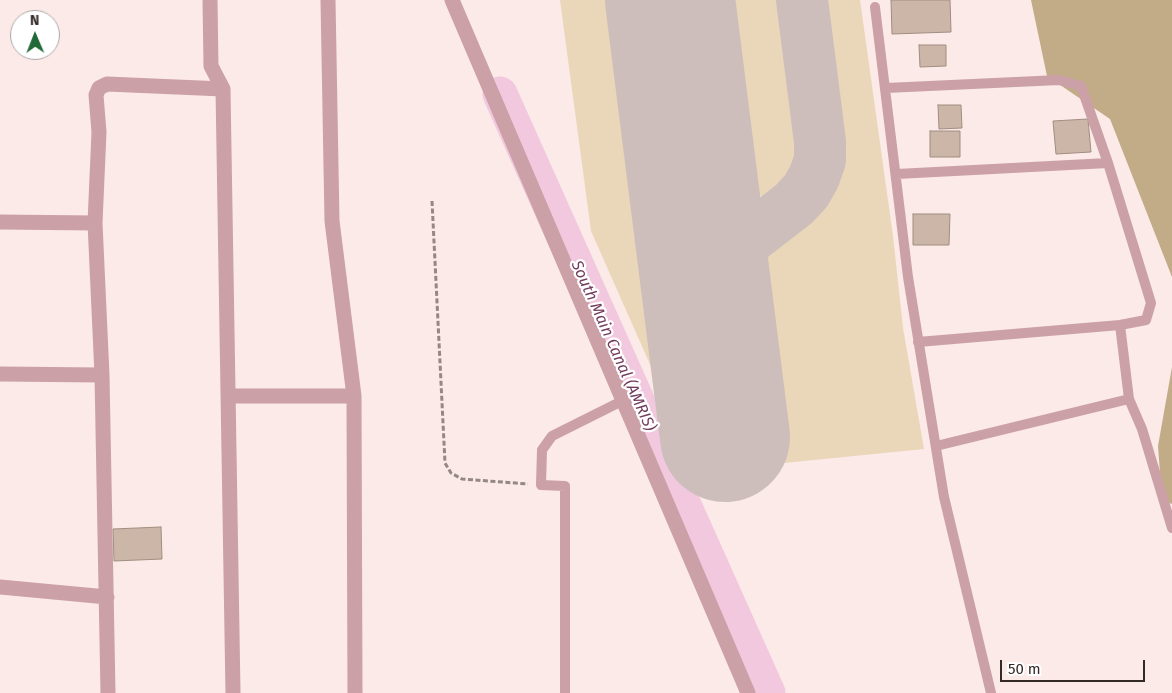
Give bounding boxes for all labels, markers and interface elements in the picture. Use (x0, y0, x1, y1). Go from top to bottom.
north arrow (10, 10, 60, 60)
text: N (30, 12, 40, 29)
water label: South Main Canal (AMRIS) (567, 258, 659, 434)
scale bar (1002, 650, 1147, 682)
text: 50 m (1008, 660, 1041, 678)

